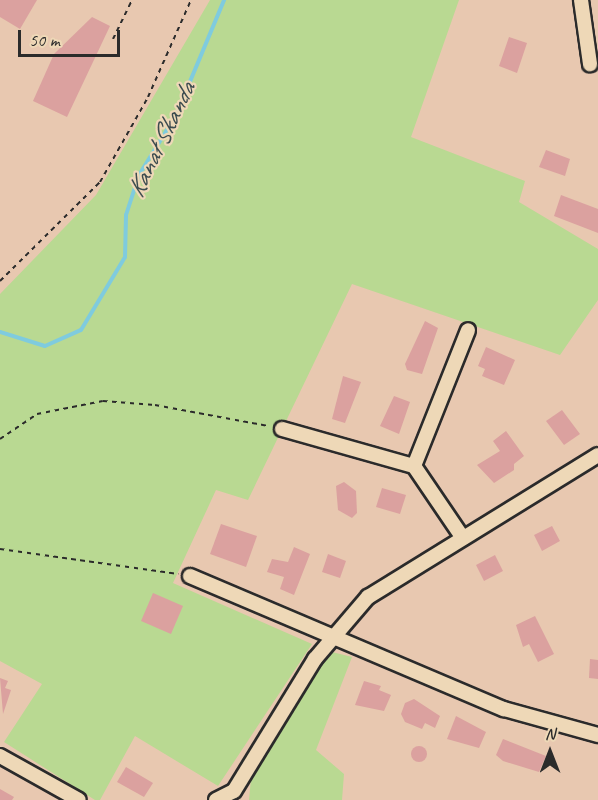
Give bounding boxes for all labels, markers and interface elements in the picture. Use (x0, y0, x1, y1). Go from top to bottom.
scale bar (21, 18, 123, 56)
text: 50 m (29, 29, 60, 51)
water label: Kanał Skanda (120, 78, 202, 202)
north arrow (520, 722, 580, 782)
text: N (545, 724, 555, 744)

